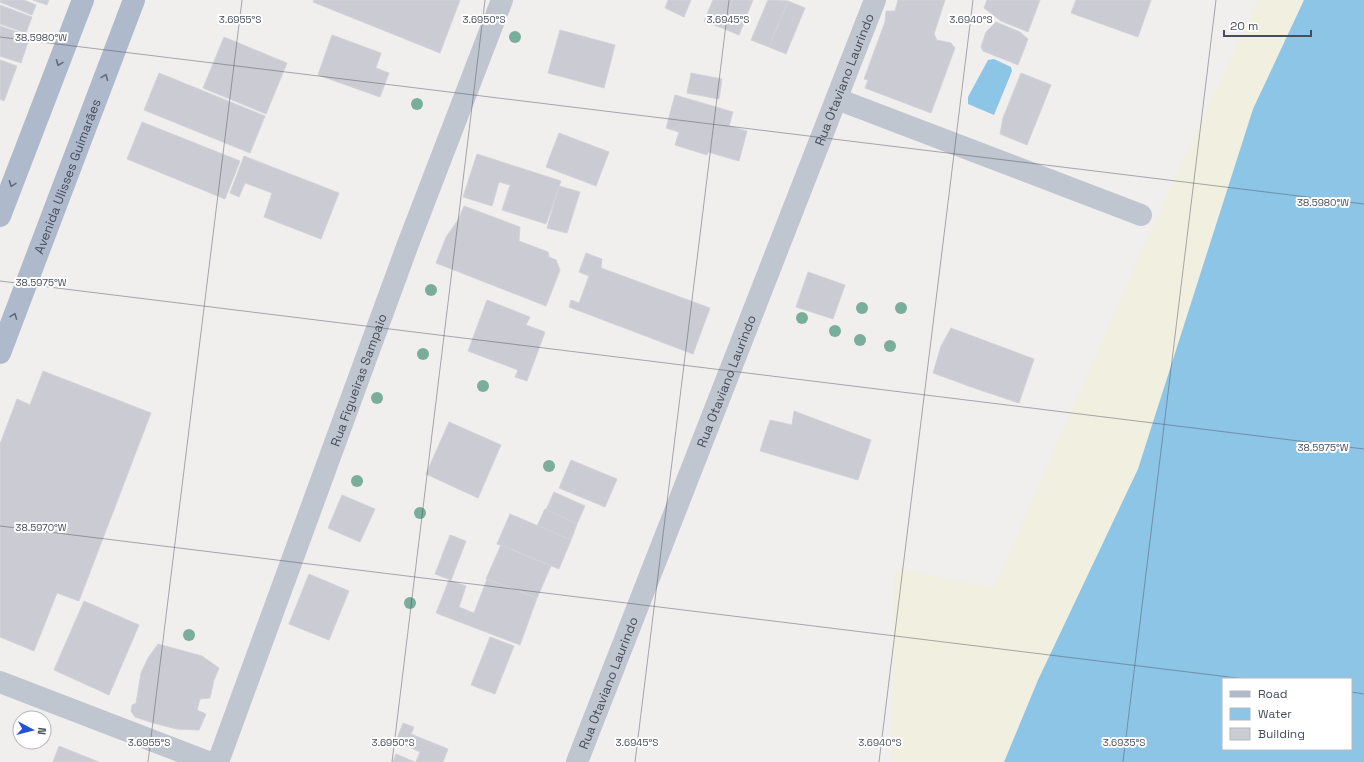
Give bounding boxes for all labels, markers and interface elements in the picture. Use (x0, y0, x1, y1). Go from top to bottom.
street label: Rua Otaviano Laurindo (810, 11, 878, 148)
scale bar (1224, 12, 1311, 38)
text: 3.6955°S (219, 13, 261, 26)
text: 3.6950°S (462, 13, 506, 26)
text: 3.6945°S (707, 13, 749, 26)
text: 3.6940°S (949, 13, 993, 26)
text: 20 m (1230, 18, 1258, 34)
text: 38.5980°W (15, 31, 67, 44)
one-way arrow (55, 59, 63, 66)
one-way arrow (100, 74, 108, 81)
street label: Avenida Ulisses Guimarães (30, 96, 104, 256)
one-way arrow (9, 180, 17, 187)
text: 38.5980°W (1297, 196, 1349, 209)
text: 38.5975°W (16, 276, 67, 289)
street label: Rua Figueiras Sampaio (326, 311, 390, 449)
street label: Rua Otaviano Laurindo (692, 312, 760, 450)
one-way arrow (9, 313, 17, 320)
text: 38.5975°W (1298, 441, 1349, 454)
text: 38.5970°W (15, 521, 67, 534)
street label: Rua Otaviano Laurindo (574, 614, 642, 751)
legend (1222, 678, 1352, 750)
text: Road (1258, 686, 1287, 702)
text: Water (1258, 706, 1292, 722)
north arrow (12, 710, 52, 750)
text: Building (1258, 726, 1305, 742)
text: N (35, 727, 49, 736)
text: 3.6955°S (128, 736, 170, 749)
text: 3.6950°S (371, 736, 415, 749)
text: 3.6945°S (616, 736, 658, 749)
text: 3.6940°S (858, 736, 902, 749)
text: 3.6935°S (1103, 736, 1145, 749)

